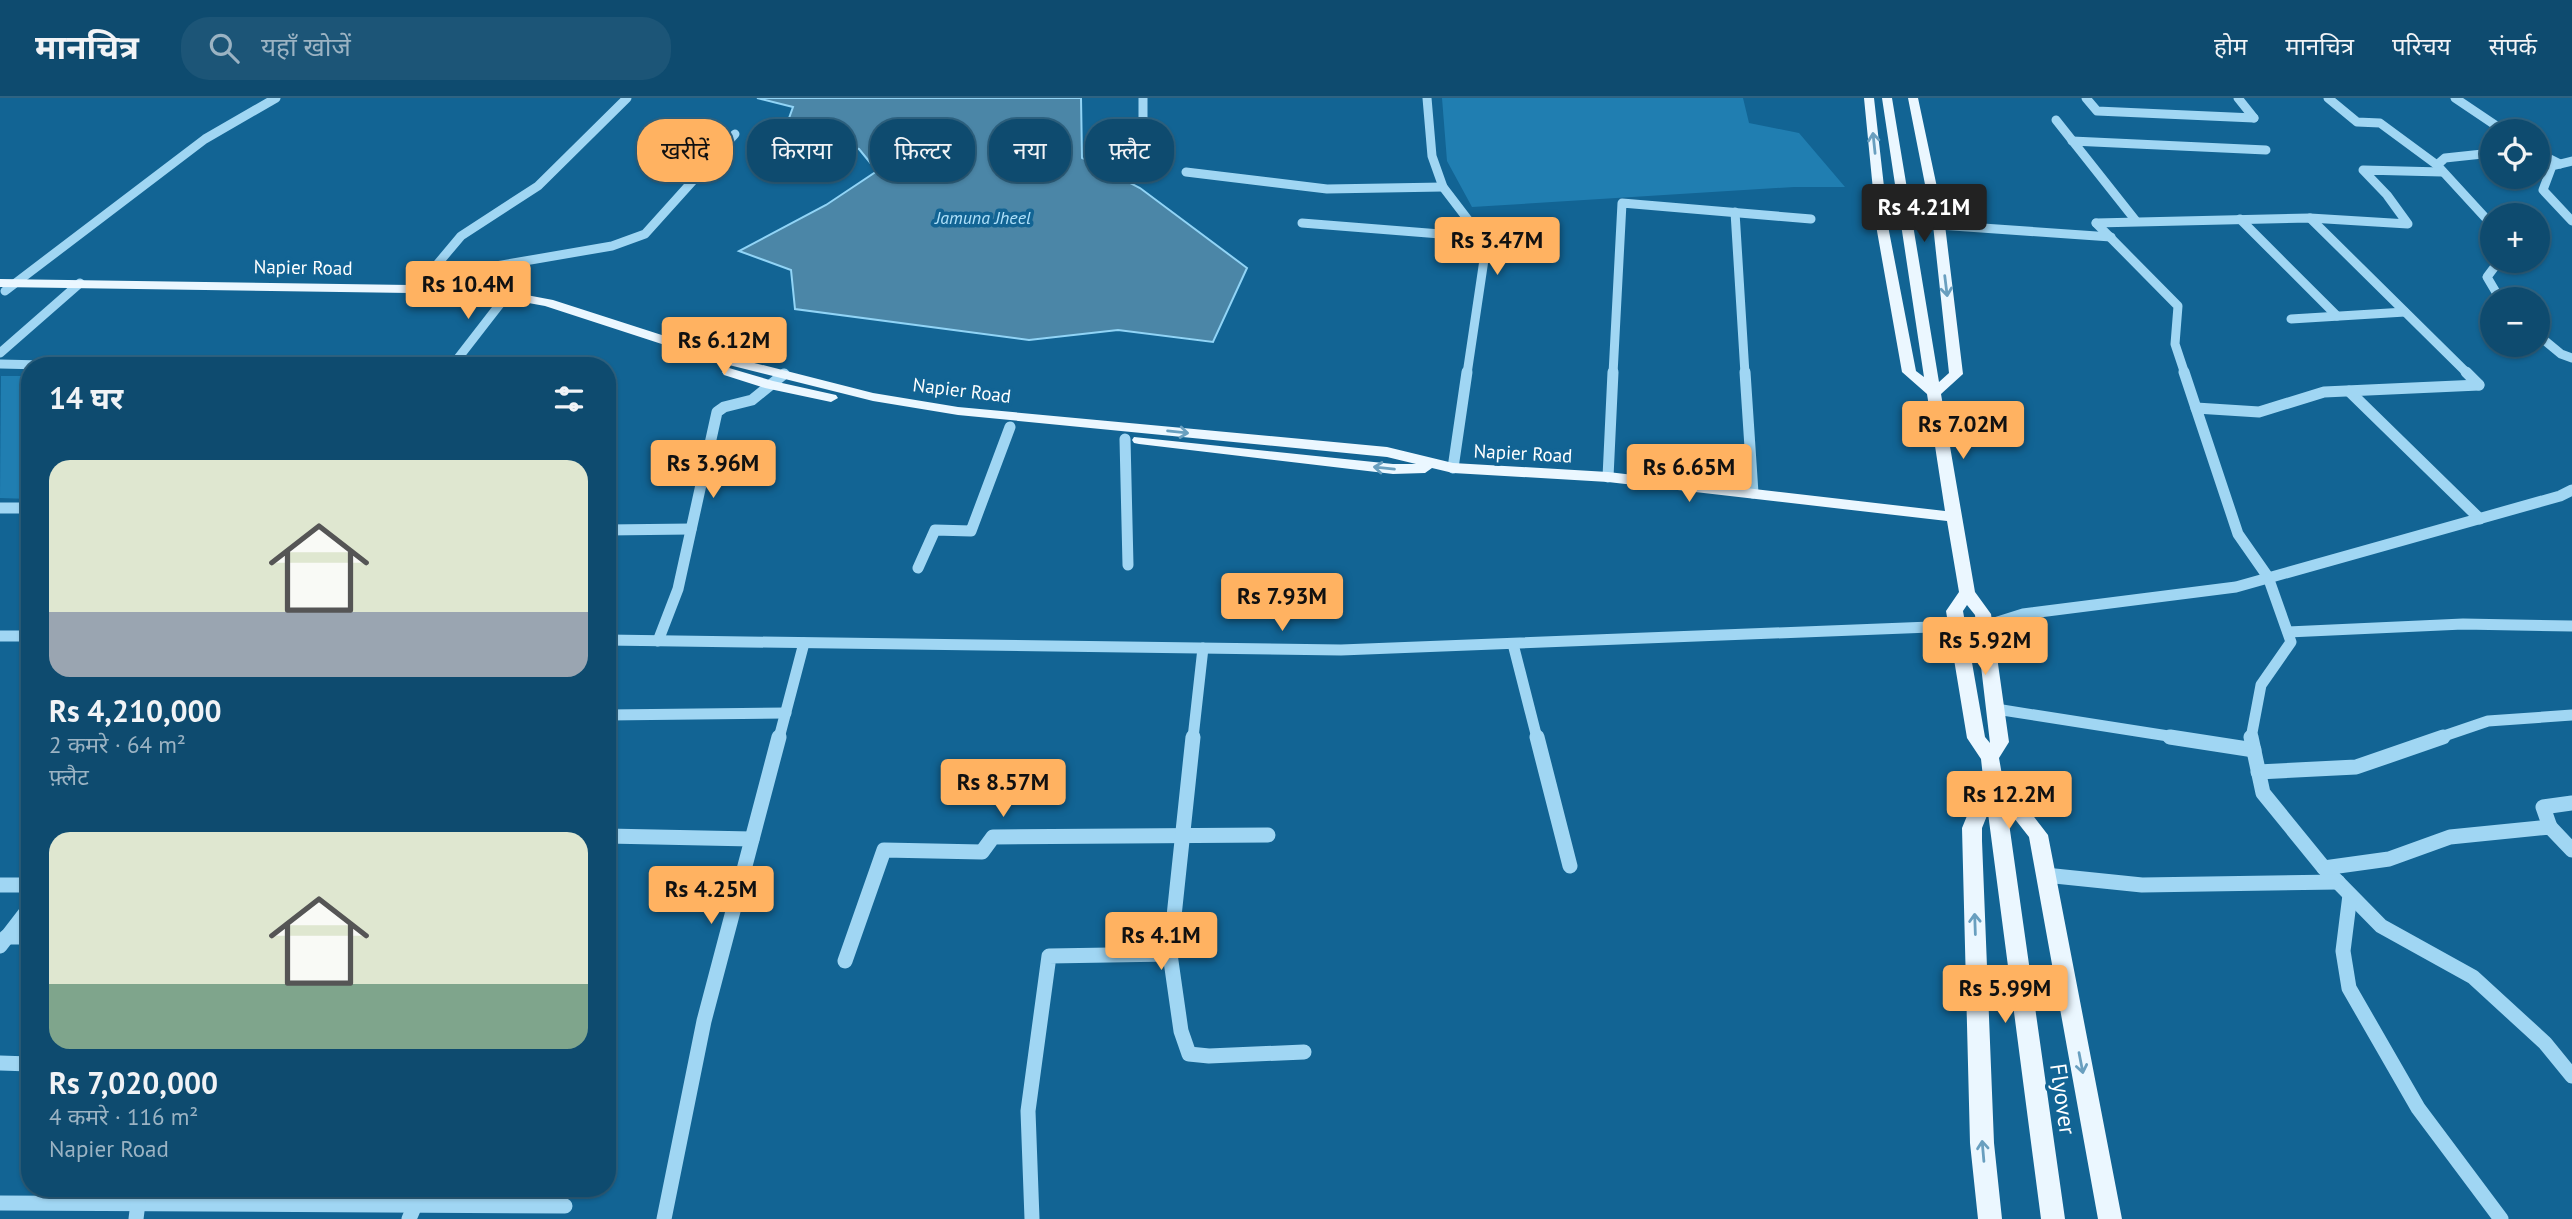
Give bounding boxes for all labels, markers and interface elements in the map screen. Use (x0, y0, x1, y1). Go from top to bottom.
search box (181, 17, 671, 80)
text: मानचित्र (35, 25, 139, 68)
icon: search (205, 29, 243, 67)
text: यहाँ खोजें (261, 30, 351, 63)
text: होम (2214, 31, 2247, 62)
text: मानचित्र (2285, 31, 2354, 62)
text: परिचय (2392, 31, 2451, 62)
text: संपर्क (2489, 31, 2537, 62)
chip: खरीदें (637, 119, 733, 182)
chip: किराया (747, 119, 856, 182)
chip: फ़िल्टर (870, 119, 975, 182)
chip: नया (989, 119, 1071, 182)
chip: फ़्लैट (1085, 119, 1174, 182)
map controls (2480, 119, 2550, 357)
button: locate (2480, 119, 2550, 189)
one-way arrow (1867, 132, 1880, 155)
pin: Rs 4.21M (1852, 184, 1996, 244)
text: Rs 4.21M (1878, 192, 1970, 221)
button: + (2480, 203, 2550, 273)
water label: Jamuna Jheel (933, 206, 1031, 229)
pin: Rs 3.47M (1425, 218, 1569, 277)
text: Rs 3.47M (1451, 225, 1543, 254)
street label: Napier Road (253, 254, 353, 280)
pin: Rs 10.4M (396, 262, 540, 321)
text: Rs 10.4M (422, 269, 514, 298)
one-way arrow (1939, 274, 1952, 297)
button: − (2480, 287, 2550, 357)
pin: Rs 6.12M (652, 317, 796, 377)
text: Rs 6.12M (678, 325, 770, 354)
street label: Napier Road (911, 372, 1013, 408)
text: 14 घर (49, 378, 123, 417)
icon: filters (550, 380, 588, 418)
pin: Rs 7.02M (1891, 402, 2035, 461)
text: Rs 7.02M (1918, 409, 2008, 438)
one-way arrow (1167, 426, 1189, 439)
street label: Napier Road (1473, 438, 1573, 468)
pin: Rs 3.96M (641, 440, 785, 500)
pin: Rs 6.65M (1617, 444, 1761, 504)
text: Rs 3.96M (667, 448, 759, 477)
text: Rs 6.65M (1643, 452, 1735, 481)
one-way arrow (1374, 461, 1396, 474)
icon: home (256, 505, 382, 631)
pin: Rs 7.93M (1210, 574, 1354, 633)
text: Rs 7.93M (1237, 581, 1327, 610)
pin: Rs 5.92M (1913, 618, 2057, 677)
text: Rs 5.92M (1939, 625, 2031, 654)
text: Rs 4,210,000 (49, 691, 222, 730)
text: 2 कमरे · 64 m² (49, 730, 186, 759)
pin: Rs 8.57M (931, 760, 1075, 819)
text: फ़्लैट (49, 762, 89, 791)
text: Rs 8.57M (957, 767, 1049, 796)
pin: Rs 12.2M (1937, 772, 2081, 831)
text: Rs 12.2M (1963, 779, 2055, 808)
pin: Rs 4.25M (639, 866, 783, 926)
text: Rs 4.25M (665, 874, 757, 903)
icon: home (256, 878, 382, 1004)
pin: Rs 4.1M (1096, 912, 1226, 972)
one-way arrow (1968, 912, 1981, 935)
text: Rs 4.1M (1121, 920, 1201, 949)
pin: Rs 5.99M (1933, 965, 2077, 1025)
text: Rs 5.99M (1959, 973, 2051, 1002)
one-way arrow (2074, 1051, 2088, 1074)
street label: Flyover (2044, 1062, 2083, 1137)
text: Rs 7,020,000 (49, 1063, 218, 1102)
text: 4 कमरे · 116 m² (49, 1102, 198, 1131)
text: Napier Road (49, 1134, 169, 1163)
one-way arrow (1976, 1140, 1989, 1163)

